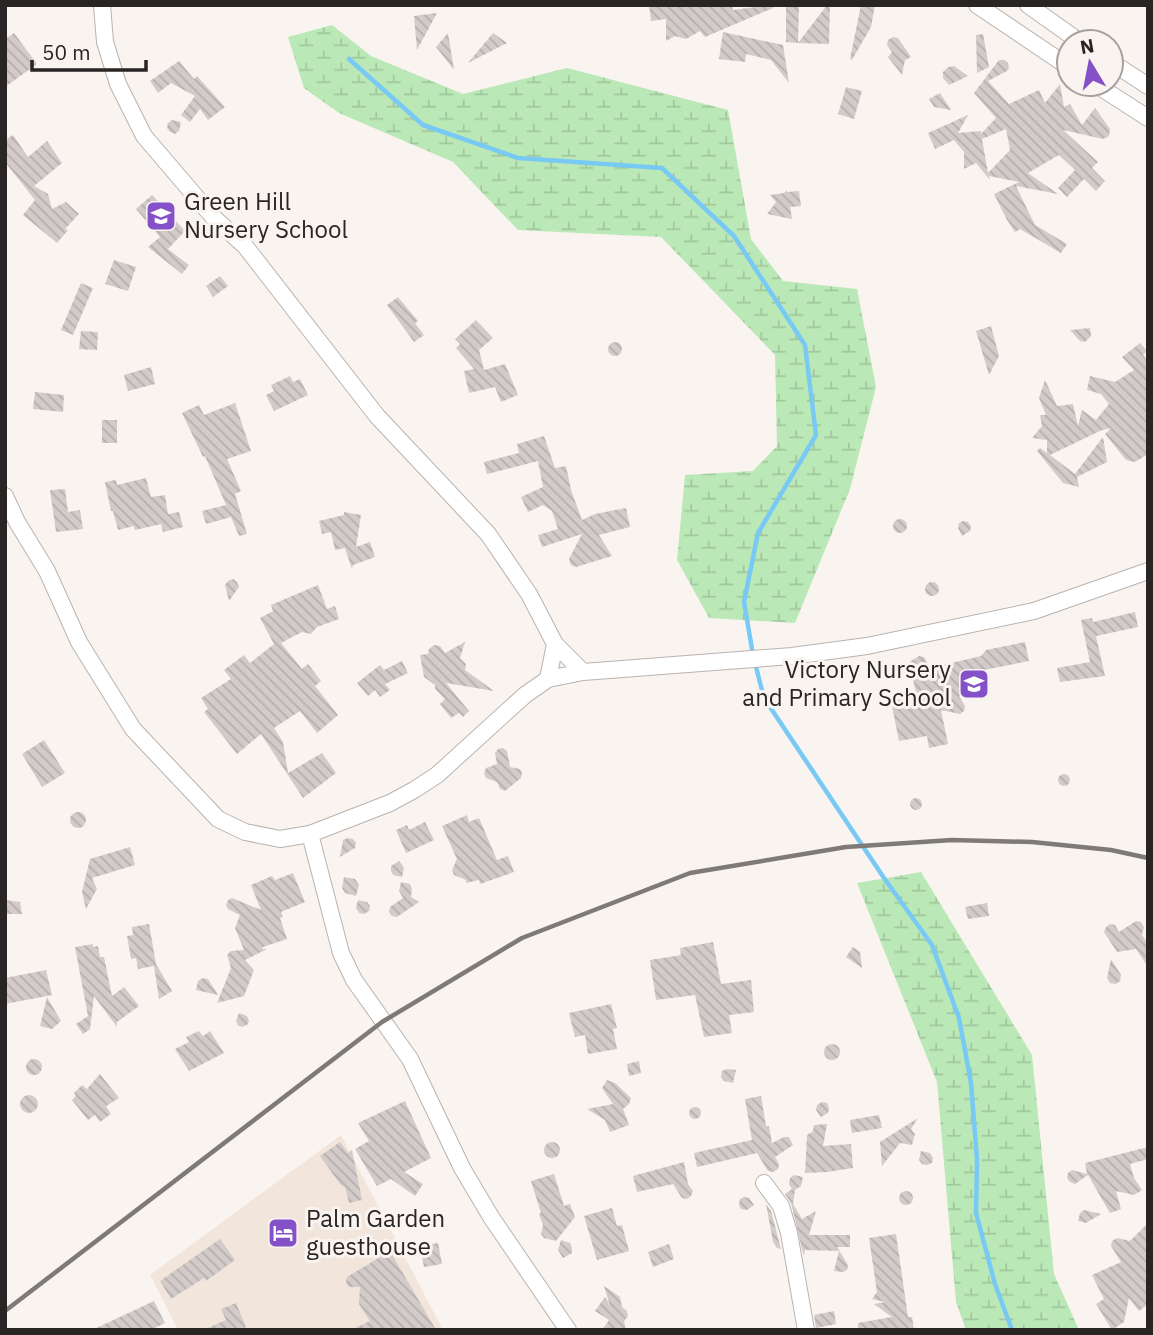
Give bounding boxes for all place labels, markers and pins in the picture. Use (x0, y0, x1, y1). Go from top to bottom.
place label: Green Hill Nursery School (184, 185, 348, 245)
school or university icon: Green Hill Nursery School (144, 199, 178, 233)
place label: Victory Nursery and Primary School (742, 653, 951, 713)
school or university icon: Victory Nursery and Primary School (957, 667, 991, 701)
place label: Palm Garden guesthouse (306, 1202, 445, 1262)
hotel icon: Palm Garden guesthouse (266, 1216, 300, 1250)

